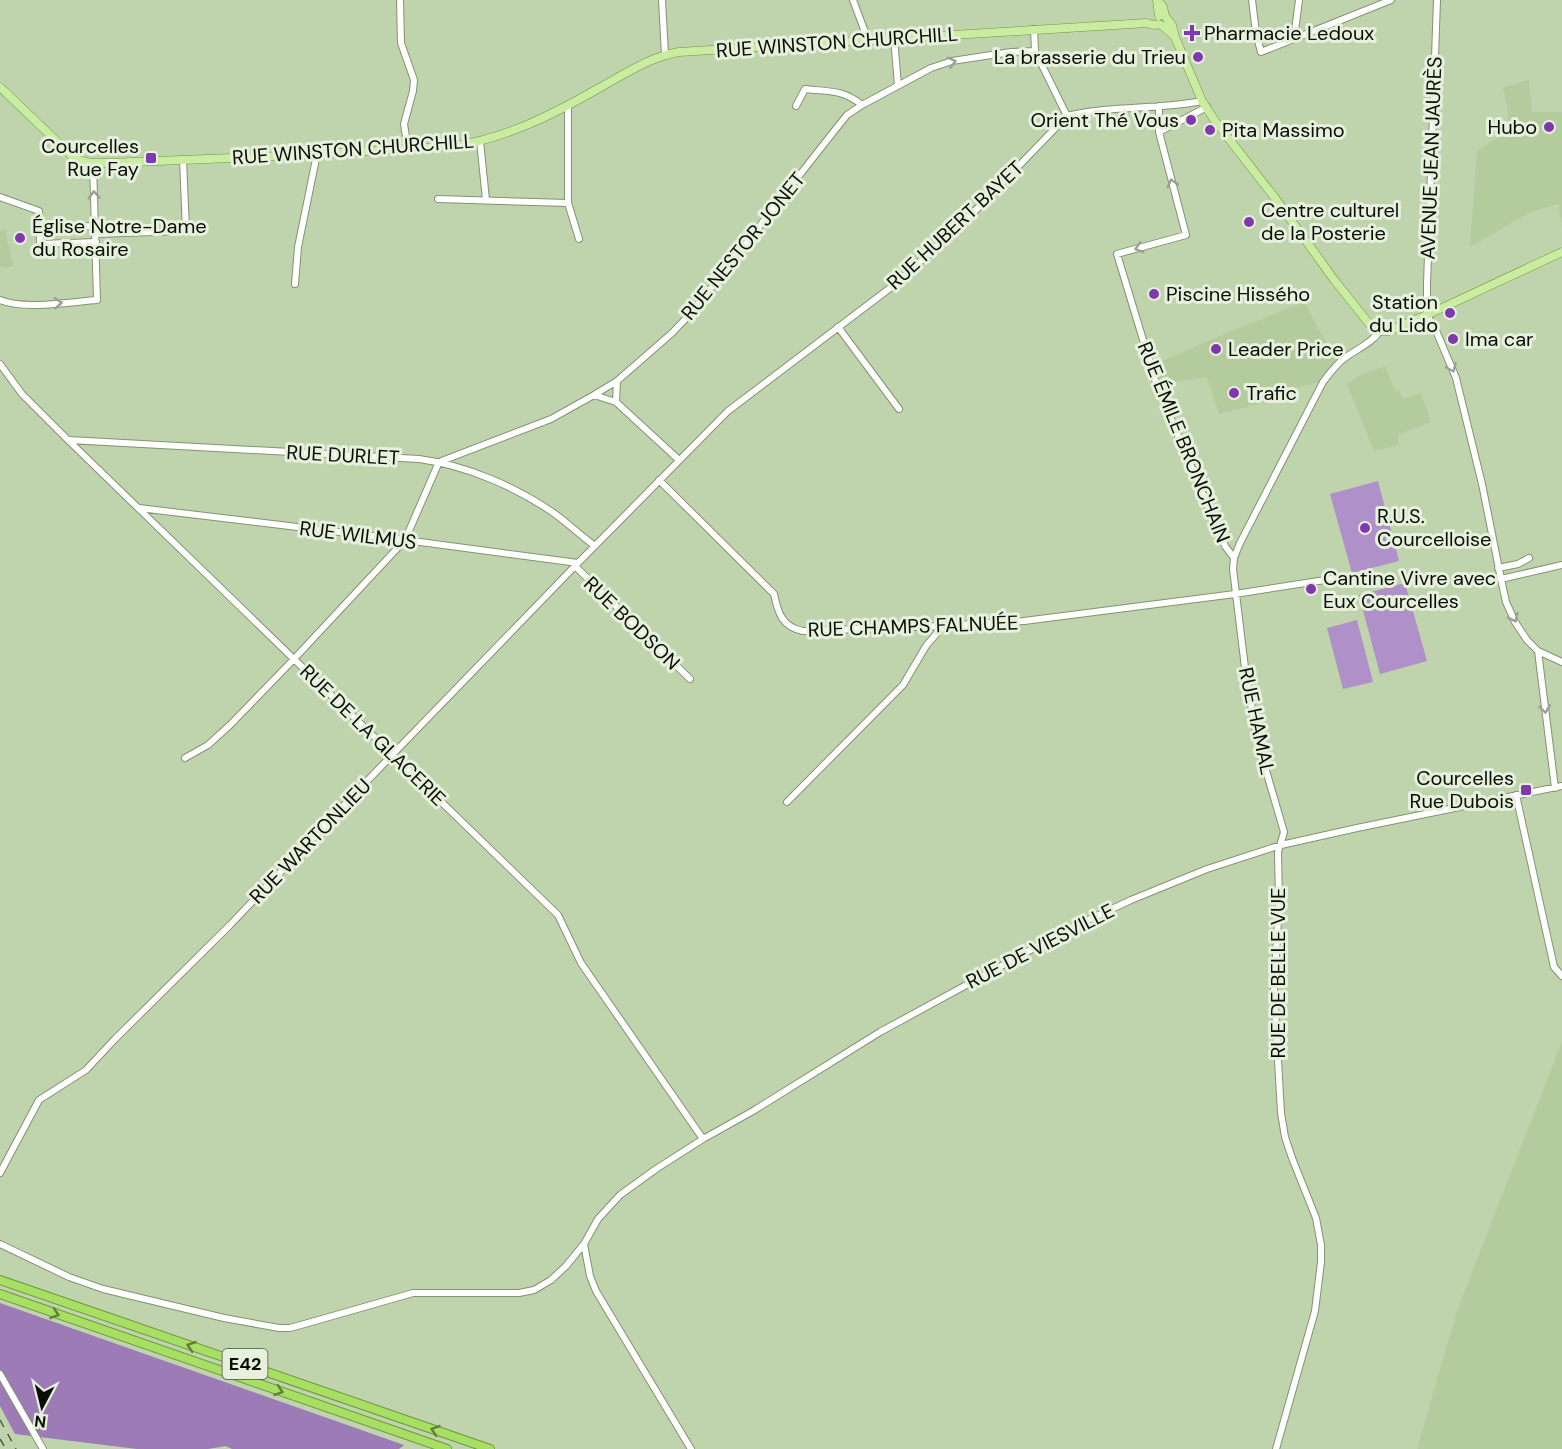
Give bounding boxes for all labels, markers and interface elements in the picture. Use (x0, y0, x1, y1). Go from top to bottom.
place label: Pharmacie Ledoux (1204, 20, 1374, 46)
street label: RUE WINSTON CHURCHILL (715, 21, 959, 63)
marker: Pharmacie Ledoux (1185, 26, 1199, 40)
place label: La brasserie du Trieu (994, 44, 1186, 70)
marker: La brasserie du Trieu (1191, 50, 1205, 64)
one-way arrow (947, 56, 957, 69)
street label: AVENUE JEAN JAURÈS (1414, 56, 1448, 260)
place label: Orient Thé Vous (1030, 107, 1179, 133)
marker: Orient Thé Vous (1184, 113, 1198, 127)
place label: Hubo (1488, 114, 1537, 140)
place label: Pita Massimo (1222, 117, 1345, 143)
marker: Hubo (1542, 120, 1556, 134)
marker: Pita Massimo (1203, 123, 1217, 137)
street label: RUE WINSTON CHURCHILL (231, 128, 475, 170)
place label: Courcelles Rue Fay (41, 133, 139, 182)
marker: Courcelles Rue Fay (144, 151, 158, 165)
street label: RUE HUBERT BAYET (881, 155, 1029, 295)
street label: RUE NESTOR JONET (675, 167, 811, 325)
one-way arrow (1167, 178, 1180, 188)
one-way arrow (88, 190, 100, 199)
place label: Centre culturel de la Posterie (1261, 197, 1399, 246)
place label: Église Notre-Dame du Rosaire (32, 213, 207, 262)
marker: Centre culturel de la Posterie (1242, 215, 1256, 229)
marker: Église Notre-Dame du Rosaire (13, 231, 27, 245)
one-way arrow (1134, 241, 1145, 253)
place label: Piscine Hissého (1166, 281, 1310, 307)
marker: Piscine Hissého (1147, 287, 1161, 301)
place label: Station du Lido (1369, 289, 1438, 338)
one-way arrow (53, 297, 62, 310)
marker: Station du Lido (1443, 306, 1457, 320)
place label: Ima car (1465, 326, 1533, 352)
marker: Ima car (1446, 332, 1460, 346)
place label: Leader Price (1228, 336, 1344, 362)
street label: RUE ÉMILE BRONCHAIN (1132, 338, 1236, 546)
marker: Leader Price (1209, 342, 1223, 356)
one-way arrow (1445, 361, 1457, 372)
place label: Trafic (1246, 380, 1297, 406)
marker: Trafic (1227, 386, 1241, 400)
street label: RUE DURLET (286, 439, 400, 471)
place label: R.U.S. Courcelloise (1377, 503, 1491, 552)
street label: RUE WILMUS (298, 515, 418, 555)
marker: R.U.S. Courcelloise (1358, 521, 1372, 535)
place label: Cantine Vivre avec Eux Courcelles (1323, 565, 1496, 614)
street label: RUE BODSON (578, 571, 686, 675)
marker: Cantine Vivre avec Eux Courcelles (1304, 582, 1318, 596)
street label: RUE CHAMPS FALNUÉE (807, 609, 1019, 643)
one-way arrow (1506, 611, 1518, 622)
street label: RUE DE LA GLACERIE (295, 659, 451, 811)
street label: RUE HAMAL (1233, 665, 1281, 777)
one-way arrow (1538, 705, 1551, 714)
place label: Courcelles Rue Dubois (1410, 765, 1514, 814)
street label: RUE WARTONLIEU (244, 773, 376, 909)
marker: Courcelles Rue Dubois (1519, 783, 1533, 797)
street label: RUE DE BELLE VUE (1265, 888, 1291, 1058)
street label: RUE DE VIESVILLE (961, 897, 1119, 995)
one-way arrow (49, 1306, 60, 1319)
one-way arrow (186, 1340, 197, 1353)
road number: E42 (222, 1349, 268, 1379)
north arrow (12, 1377, 72, 1437)
one-way arrow (273, 1384, 284, 1396)
text: N (33, 1410, 47, 1433)
one-way arrow (430, 1424, 441, 1437)

